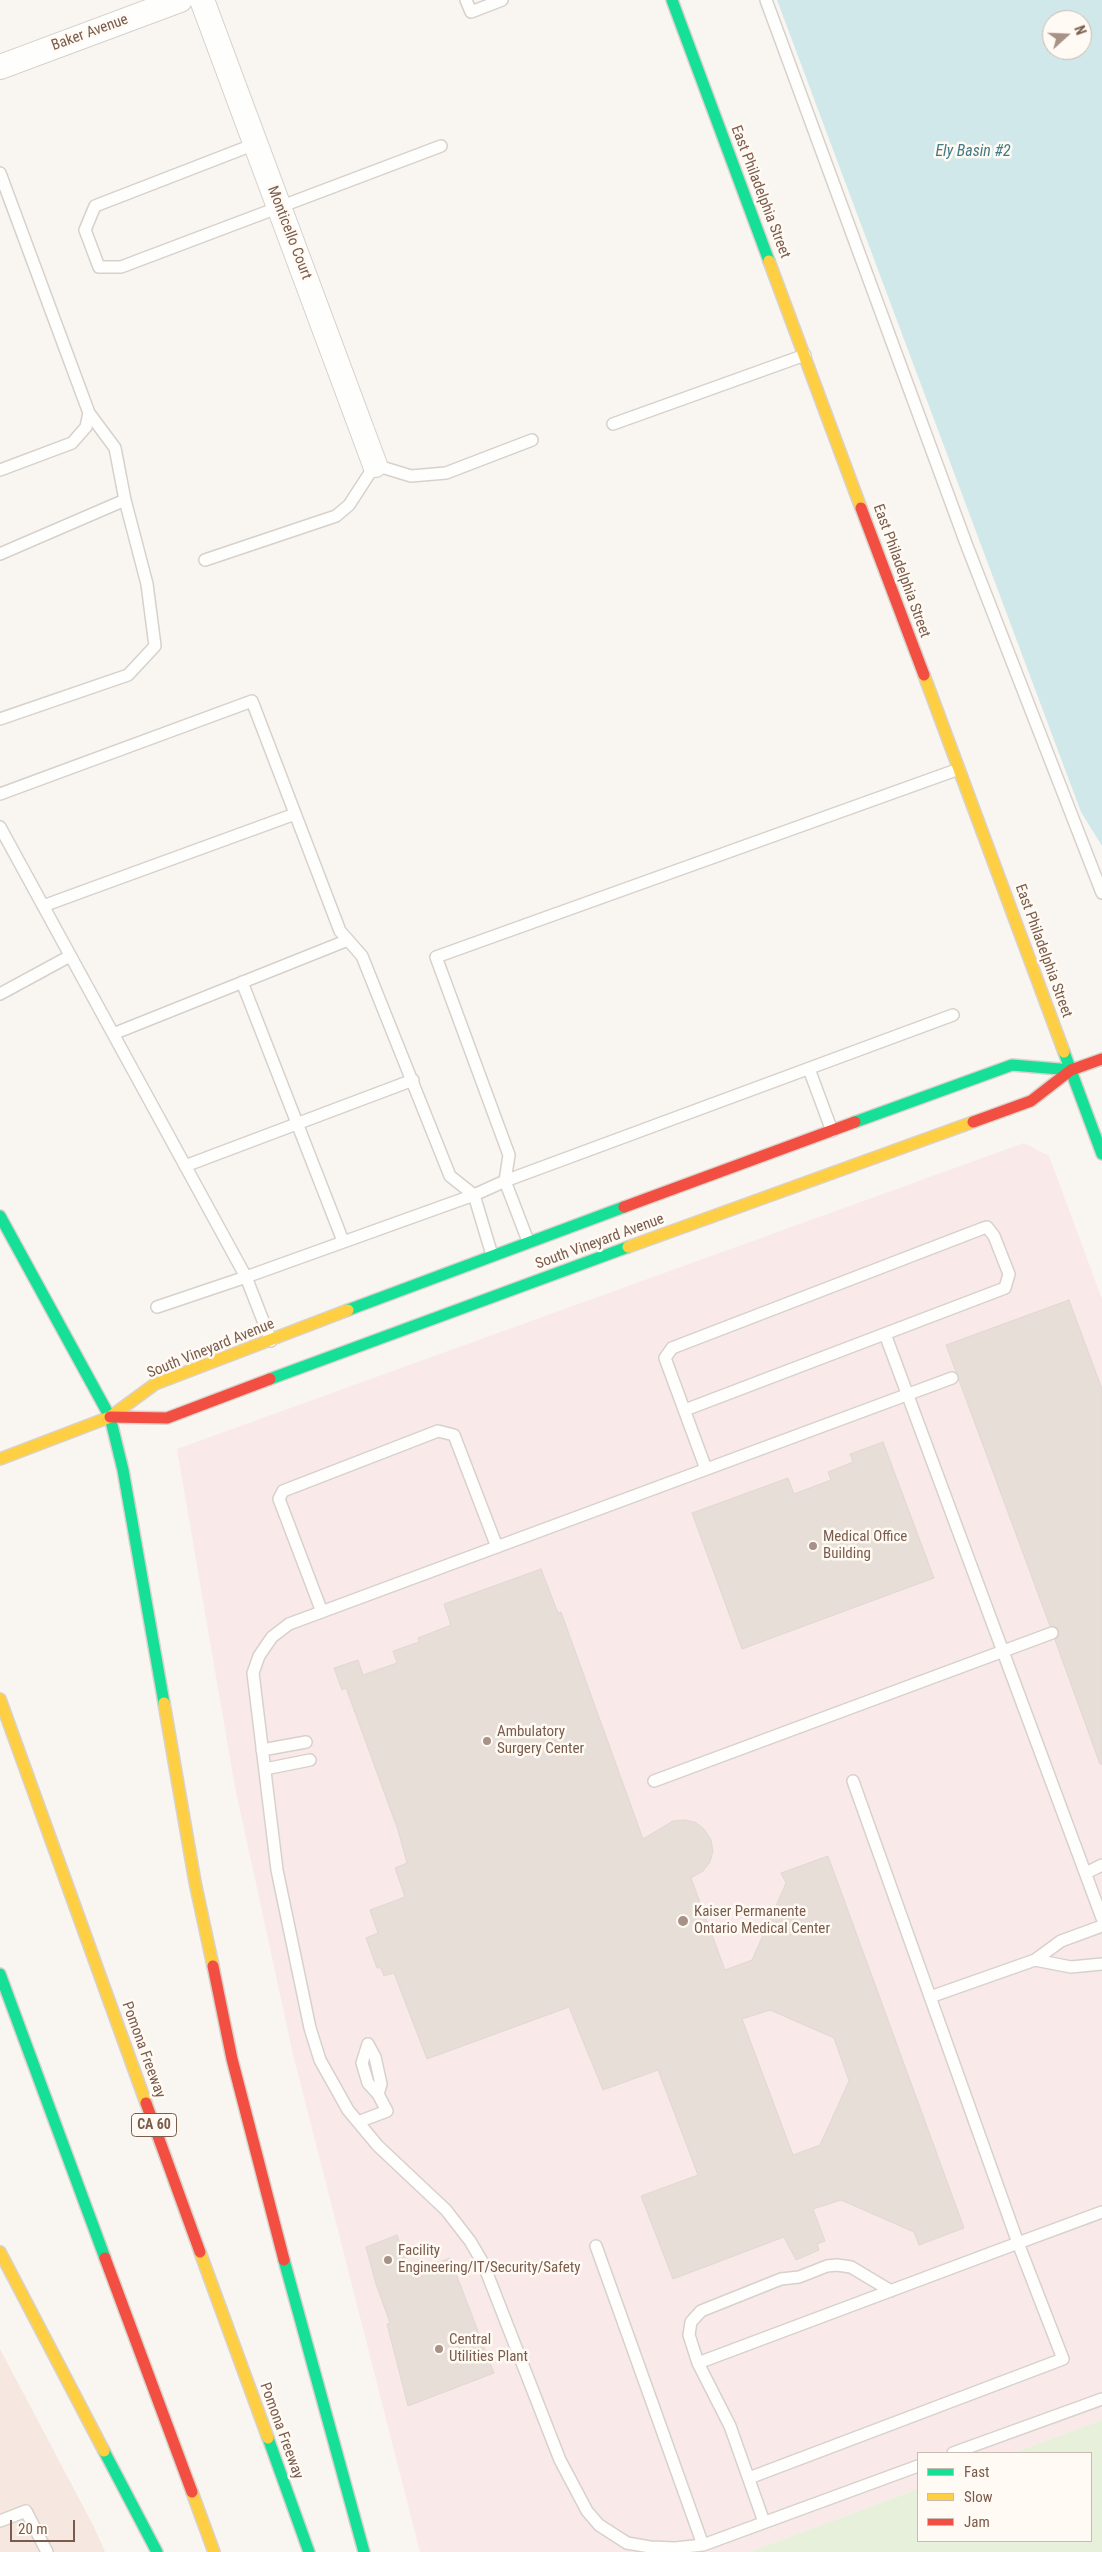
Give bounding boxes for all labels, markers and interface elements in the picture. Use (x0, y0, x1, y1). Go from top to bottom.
north arrow (1042, 10, 1092, 60)
street label: Baker Avenue (49, 11, 131, 55)
text: N (1071, 23, 1089, 37)
street label: East Philadelphia Street (726, 123, 794, 261)
water label: Ely Basin #2 (935, 142, 1011, 162)
street label: Monticello Court (263, 184, 315, 282)
street label: East Philadelphia Street (868, 502, 934, 640)
street label: East Philadelphia Street (1010, 882, 1076, 1020)
street label: South Vineyard Avenue (533, 1210, 667, 1274)
street label: South Vineyard Avenue (145, 1315, 277, 1383)
place label: Medical Office Building (823, 1528, 907, 1563)
marker: Medical Office Building (807, 1540, 819, 1552)
place label: Ambulatory Surgery Center (497, 1723, 584, 1758)
marker: Ambulatory Surgery Center (481, 1735, 493, 1747)
place label: Kaiser Permanente Ontario Medical Center (694, 1903, 830, 1938)
marker: Kaiser Permanente Ontario Medical Center (676, 1914, 690, 1928)
street label: Pomona Freeway (117, 1999, 169, 2101)
road number: CA 60 (132, 2114, 176, 2136)
place label: Facility Engineering/IT/Security/Safety (398, 2242, 581, 2277)
marker: Facility Engineering/IT/Security/Safety (382, 2254, 394, 2266)
place label: Central Utilities Plant (449, 2331, 528, 2366)
marker: Central Utilities Plant (433, 2343, 445, 2355)
street label: Pomona Freeway (255, 2380, 307, 2482)
legend (917, 2452, 1092, 2542)
text: Fast (964, 2463, 989, 2481)
text: Slow (964, 2488, 993, 2506)
scale bar (12, 2510, 78, 2542)
text: Jam (964, 2513, 990, 2531)
text: 20 m (18, 2520, 48, 2538)

